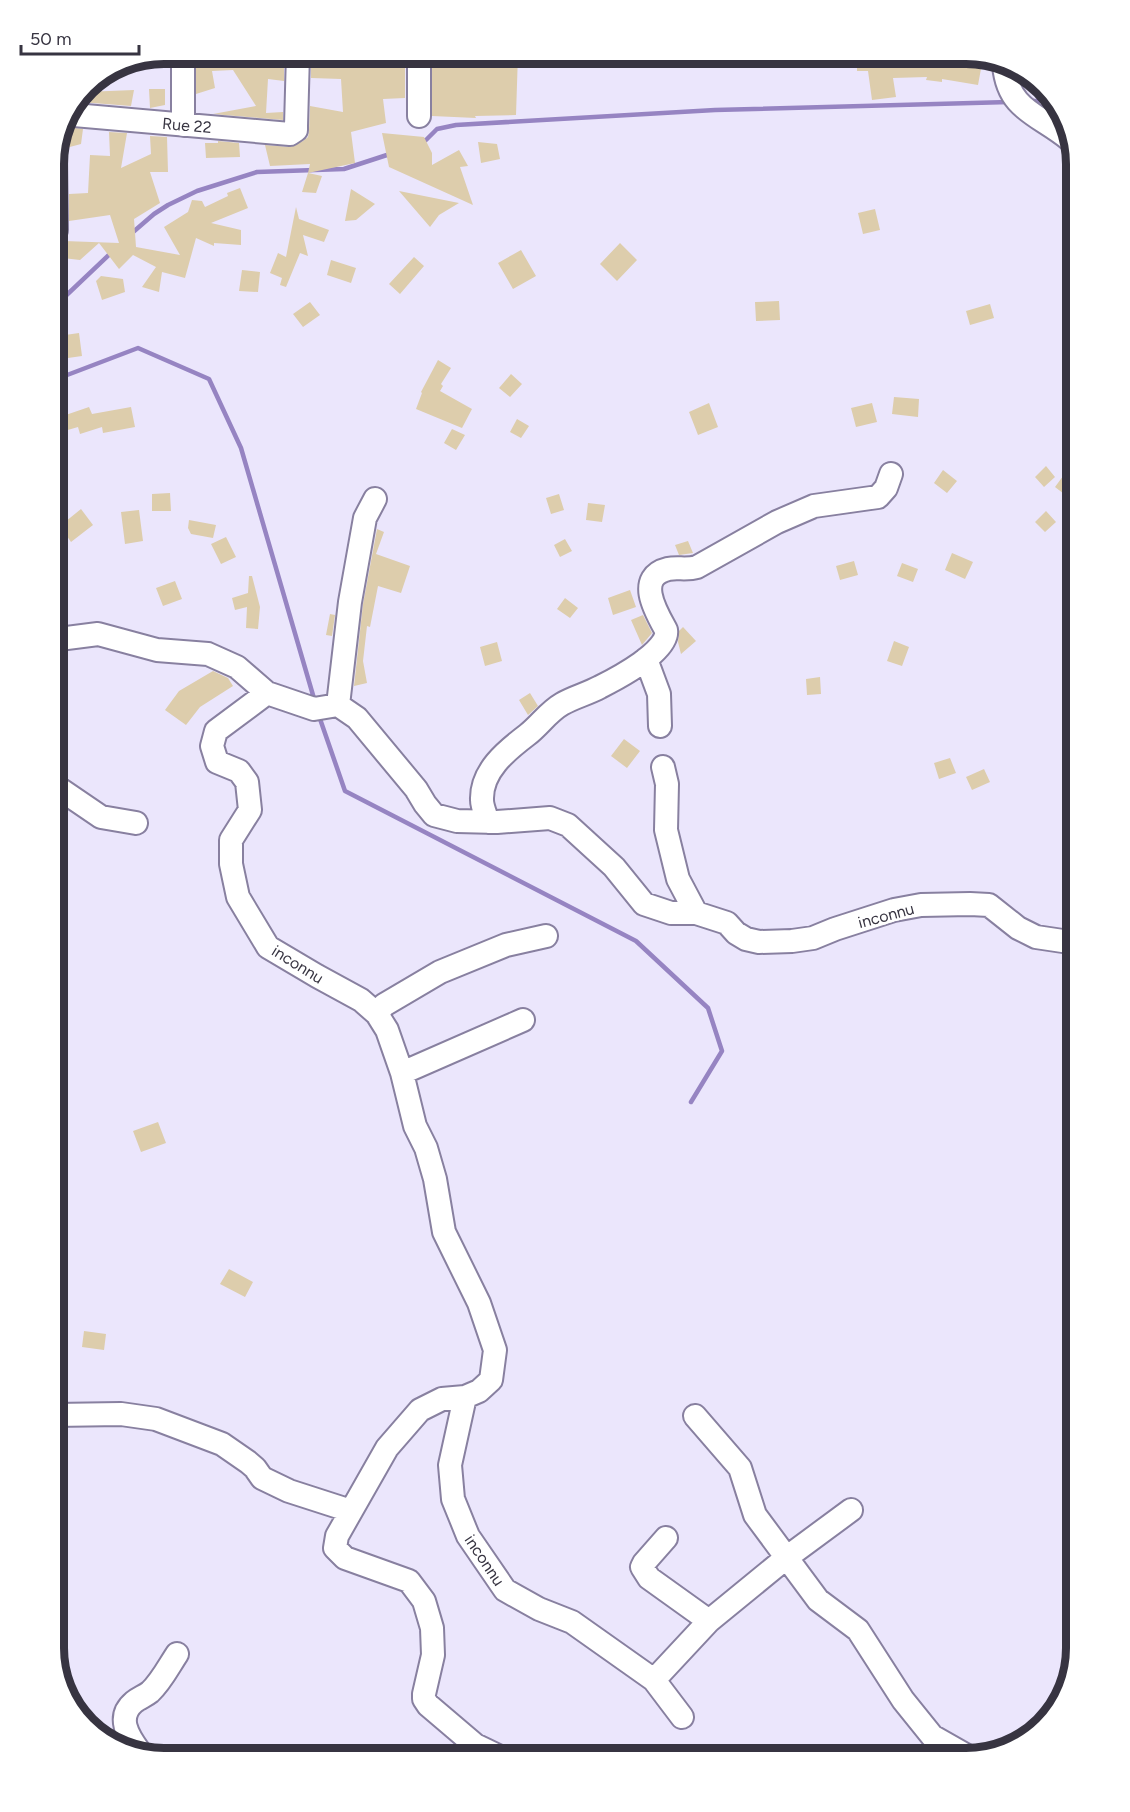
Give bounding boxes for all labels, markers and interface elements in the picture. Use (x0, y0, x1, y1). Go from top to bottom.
scale bar (21, 18, 140, 56)
text: 50 m (30, 28, 72, 50)
street label: Rue 22 (161, 114, 212, 137)
street label: inconnu (856, 899, 916, 932)
street label: inconnu (268, 941, 327, 988)
street label: inconnu (461, 1531, 509, 1589)

